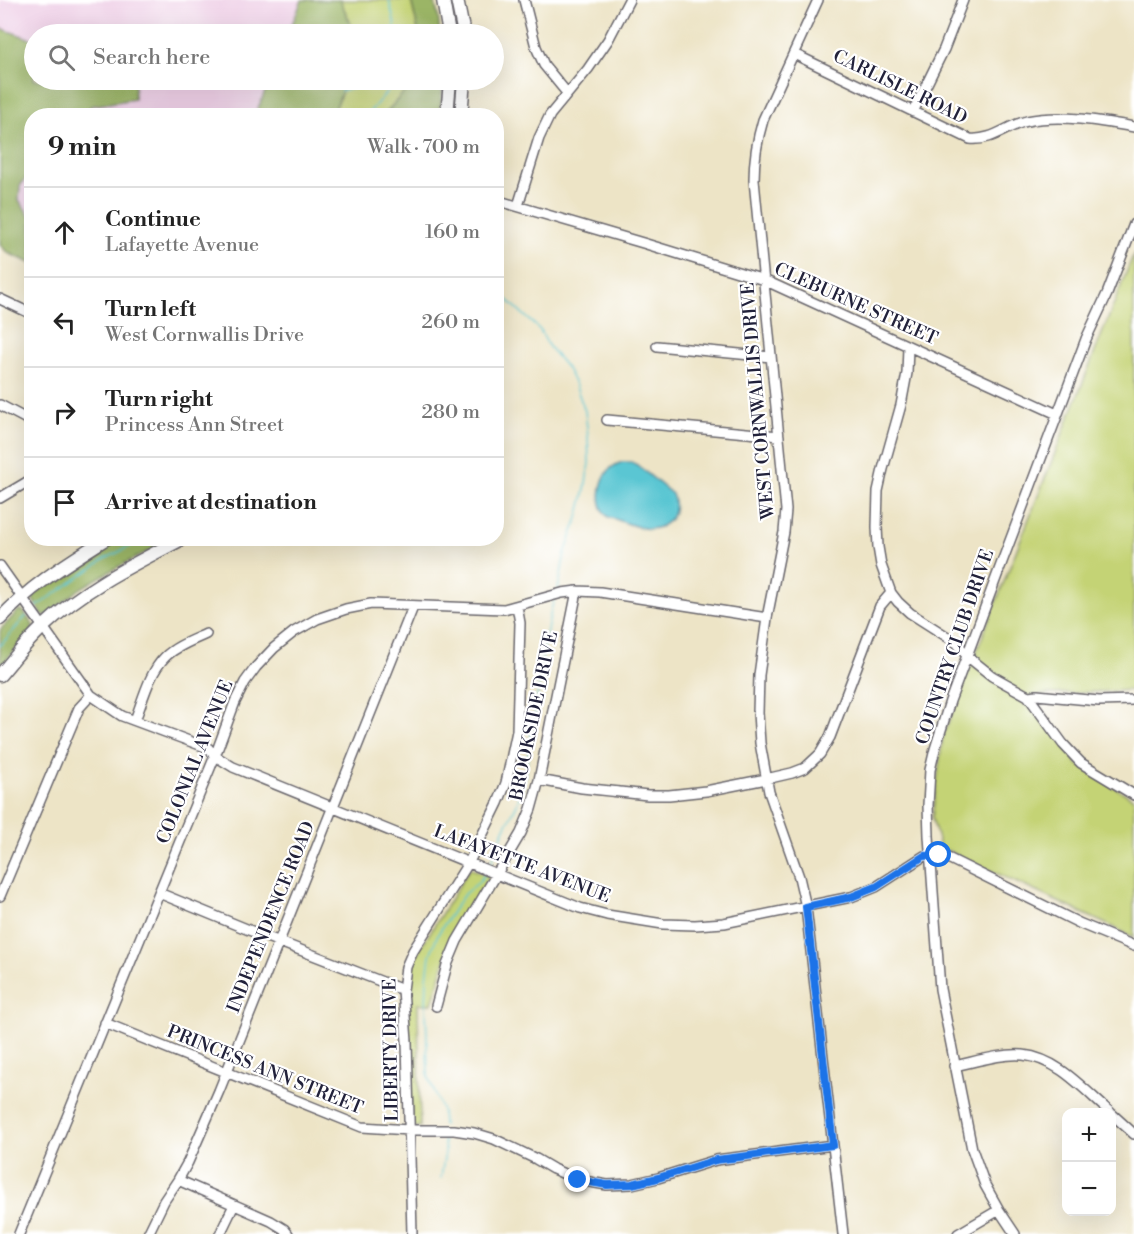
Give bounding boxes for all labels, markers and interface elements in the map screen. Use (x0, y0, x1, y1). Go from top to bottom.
search box (24, 24, 504, 90)
icon: search (45, 41, 78, 74)
text: Search here (93, 44, 210, 71)
street label: CARLISLE ROAD (829, 45, 971, 129)
text: 9 min (48, 131, 116, 163)
text: Walk · 700 m (367, 135, 480, 160)
text: Continue (105, 206, 201, 233)
icon: ahead (48, 216, 81, 249)
text: 160 m (425, 220, 480, 245)
text: Lafayette Avenue (105, 233, 259, 258)
street label: CLEBURNE STREET (771, 258, 942, 351)
street label: WEST CORNWALLIS DRIVE (736, 282, 780, 521)
text: Turn left (105, 296, 196, 323)
icon: left (48, 306, 81, 339)
text: 260 m (422, 310, 480, 335)
text: West Cornwallis Drive (105, 323, 304, 348)
text: Turn right (105, 386, 213, 413)
icon: right (48, 396, 81, 429)
text: 280 m (421, 400, 480, 425)
text: Princess Ann Street (105, 413, 284, 438)
icon: arrive (48, 486, 81, 519)
text: Arrive at destination (105, 489, 317, 516)
street label: COUNTRY CLUB DRIVE (911, 546, 999, 748)
street label: BROOKSIDE DRIVE (505, 629, 563, 804)
street label: COLONIAL AVENUE (152, 677, 238, 847)
street label: INDEPENDENCE ROAD (222, 818, 320, 1016)
street label: LAFAYETTE AVENUE (430, 820, 614, 908)
route start (925, 841, 951, 867)
street label: LIBERTY DRIVE (378, 978, 404, 1122)
street label: PRINCESS ANN STREET (164, 1020, 367, 1120)
map controls (1062, 1108, 1116, 1216)
button: + (1062, 1108, 1116, 1162)
button: − (1062, 1162, 1116, 1216)
route end (564, 1166, 590, 1192)

